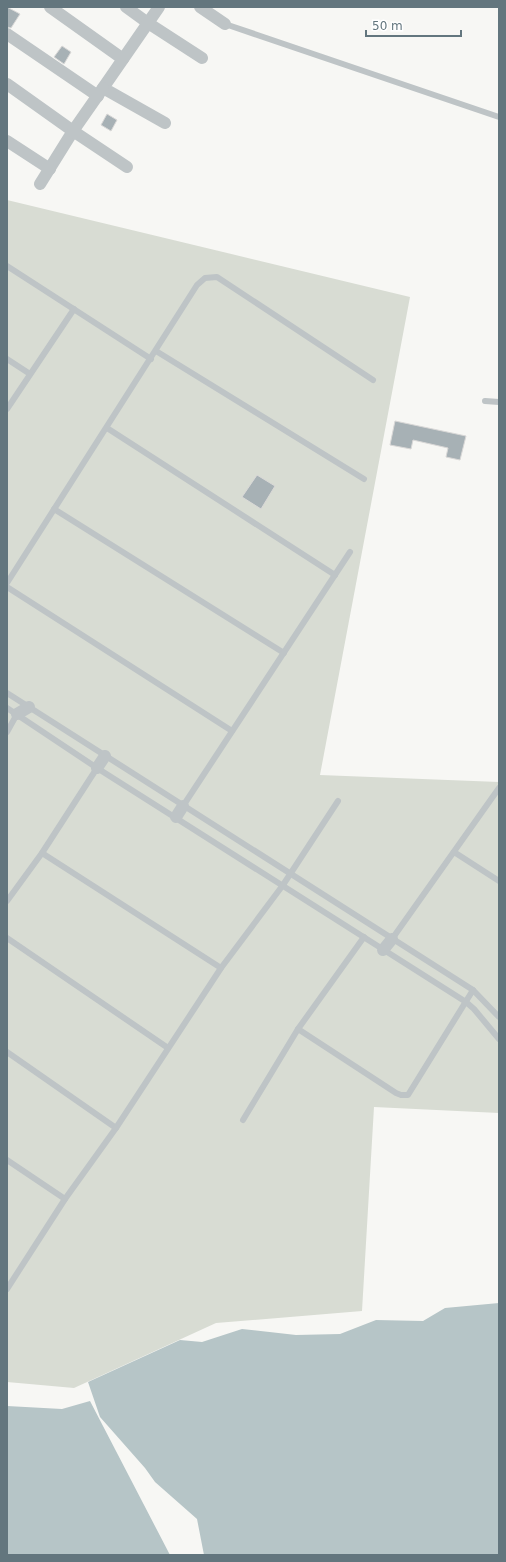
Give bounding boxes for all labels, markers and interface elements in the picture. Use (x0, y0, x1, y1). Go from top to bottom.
scale bar (366, 12, 461, 38)
text: 50 m (372, 19, 403, 33)

